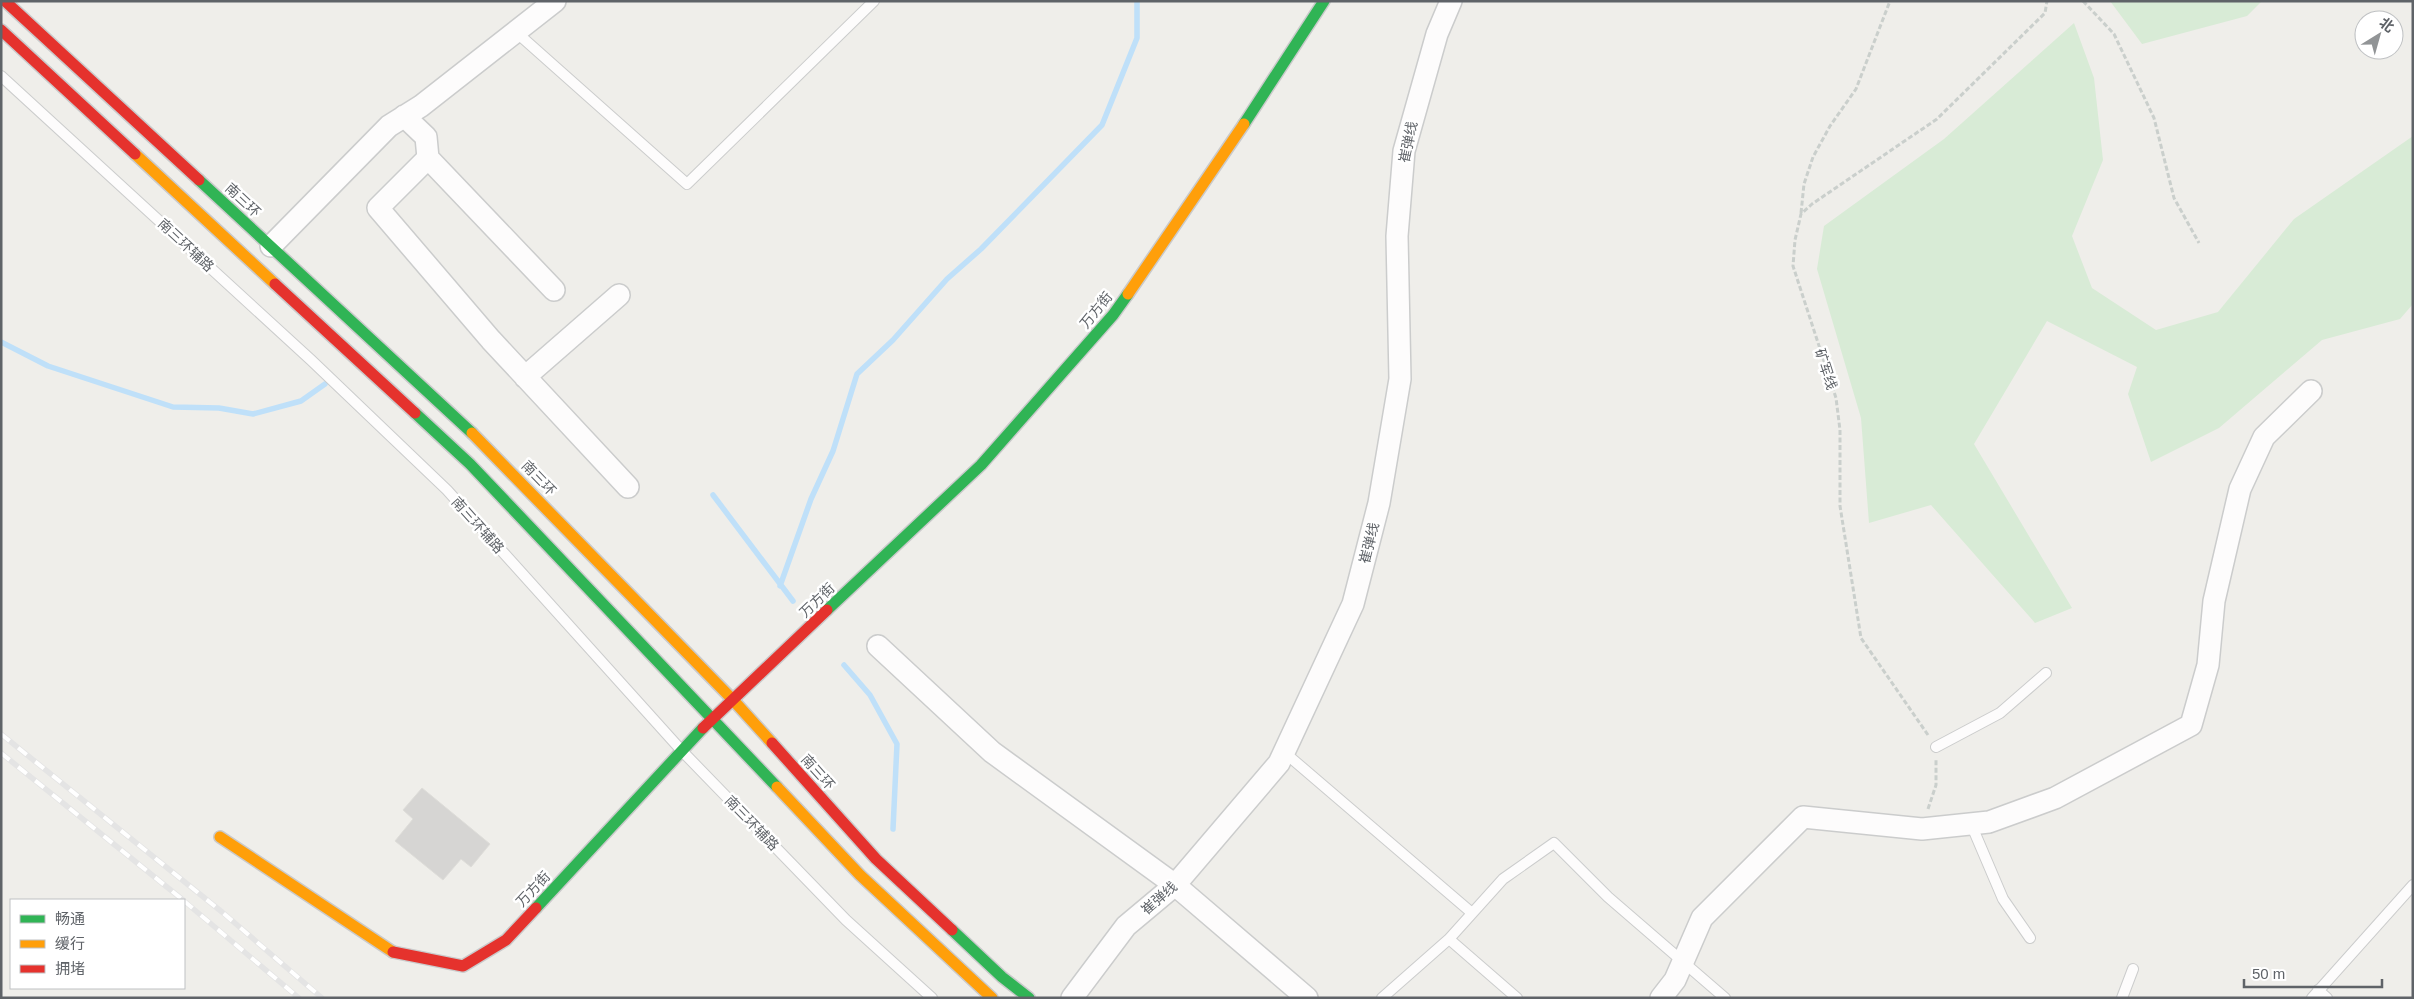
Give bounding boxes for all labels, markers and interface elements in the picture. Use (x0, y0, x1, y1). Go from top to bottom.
north arrow (2354, 10, 2404, 60)
text: 北 (2376, 14, 2397, 35)
street label: 崔弹线 (1396, 120, 1420, 164)
street label: 南三环 (222, 180, 264, 220)
street label: 南三环辅路 (155, 215, 217, 275)
street label: 万方街 (1077, 289, 1115, 331)
street label: 矿军线 (1812, 347, 1840, 391)
street label: 南三环 (519, 457, 559, 499)
street label: 南三环辅路 (449, 494, 507, 556)
street label: 崔弹线 (1356, 521, 1382, 565)
street label: 万方街 (796, 580, 838, 620)
street label: 南三环 (798, 751, 838, 793)
street label: 南三环辅路 (722, 792, 782, 854)
street label: 万方街 (513, 868, 553, 910)
street label: 崔弹线 (1138, 878, 1180, 918)
legend (10, 899, 185, 989)
text: 畅通 (55, 910, 85, 927)
text: 缓行 (55, 935, 85, 952)
scale bar (2244, 956, 2382, 988)
text: 拥堵 (55, 960, 85, 977)
text: 50 m (2252, 965, 2285, 982)

